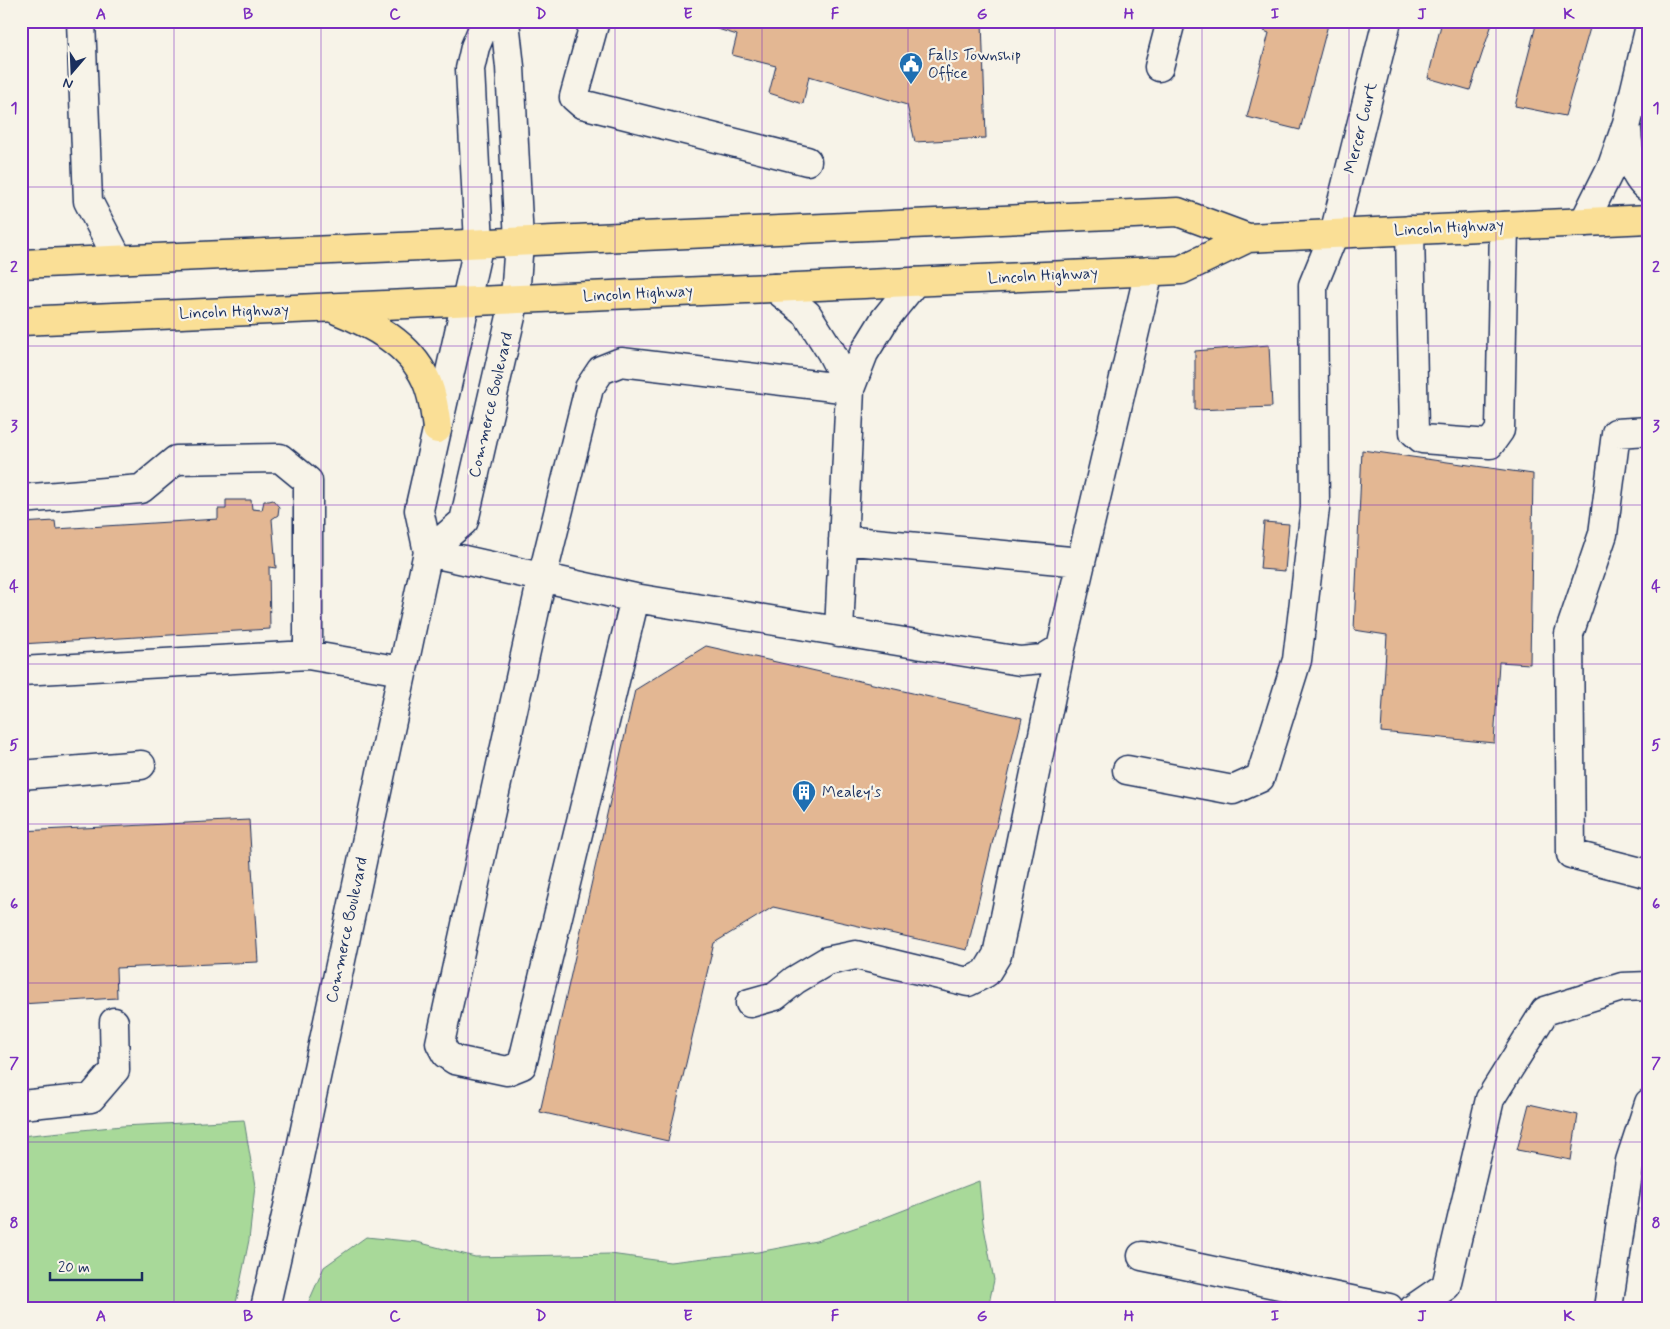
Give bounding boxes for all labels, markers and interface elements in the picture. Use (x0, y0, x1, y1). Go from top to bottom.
text: A (96, 4, 106, 25)
text: B (243, 4, 253, 25)
text: C (389, 4, 401, 25)
text: D (535, 4, 547, 25)
text: E (683, 4, 693, 25)
text: F (831, 4, 840, 25)
text: G (977, 4, 988, 25)
text: H (1124, 4, 1135, 25)
text: I (1271, 4, 1280, 25)
text: J (1417, 4, 1427, 25)
text: K (1563, 4, 1575, 25)
place label: Falls Township Office (928, 45, 1021, 84)
north arrow (48, 48, 98, 98)
public building icon: Falls Township Office (898, 51, 924, 85)
text: N (61, 73, 75, 93)
street label: Mercer Court (1340, 80, 1383, 176)
text: 1 (10, 98, 18, 119)
text: 1 (1652, 98, 1660, 119)
street label: Lincoln Highway (1394, 215, 1504, 241)
text: 2 (10, 257, 18, 278)
text: 2 (1652, 257, 1660, 278)
street label: Lincoln Highway (988, 263, 1098, 289)
street label: Lincoln Highway (583, 281, 693, 307)
street label: Lincoln Highway (179, 300, 289, 324)
street label: Commerce Boulevard (464, 330, 518, 480)
text: 3 (10, 416, 18, 437)
text: 3 (1652, 416, 1660, 437)
text: 4 (9, 576, 19, 597)
text: 4 (1651, 576, 1661, 597)
text: 5 (9, 735, 19, 756)
text: 5 (1651, 735, 1661, 756)
building icon: Mealey's (791, 779, 817, 813)
place label: Mealey's (822, 782, 881, 803)
street label: Commerce Boulevard (321, 855, 373, 1005)
text: 6 (10, 894, 18, 915)
text: 6 (1652, 894, 1660, 915)
text: 7 (9, 1053, 19, 1074)
text: 7 (1651, 1053, 1661, 1074)
text: 8 (9, 1213, 19, 1234)
text: 8 (1651, 1213, 1661, 1234)
scale bar (50, 1249, 142, 1281)
text: 20 m (58, 1258, 90, 1278)
text: A (96, 1306, 106, 1327)
text: B (243, 1306, 253, 1327)
text: C (389, 1306, 401, 1327)
text: D (535, 1306, 547, 1327)
text: E (683, 1306, 693, 1327)
text: F (831, 1306, 840, 1327)
text: G (977, 1306, 988, 1327)
text: H (1124, 1306, 1135, 1327)
text: I (1271, 1306, 1280, 1327)
text: J (1417, 1306, 1427, 1327)
text: K (1563, 1306, 1575, 1327)

